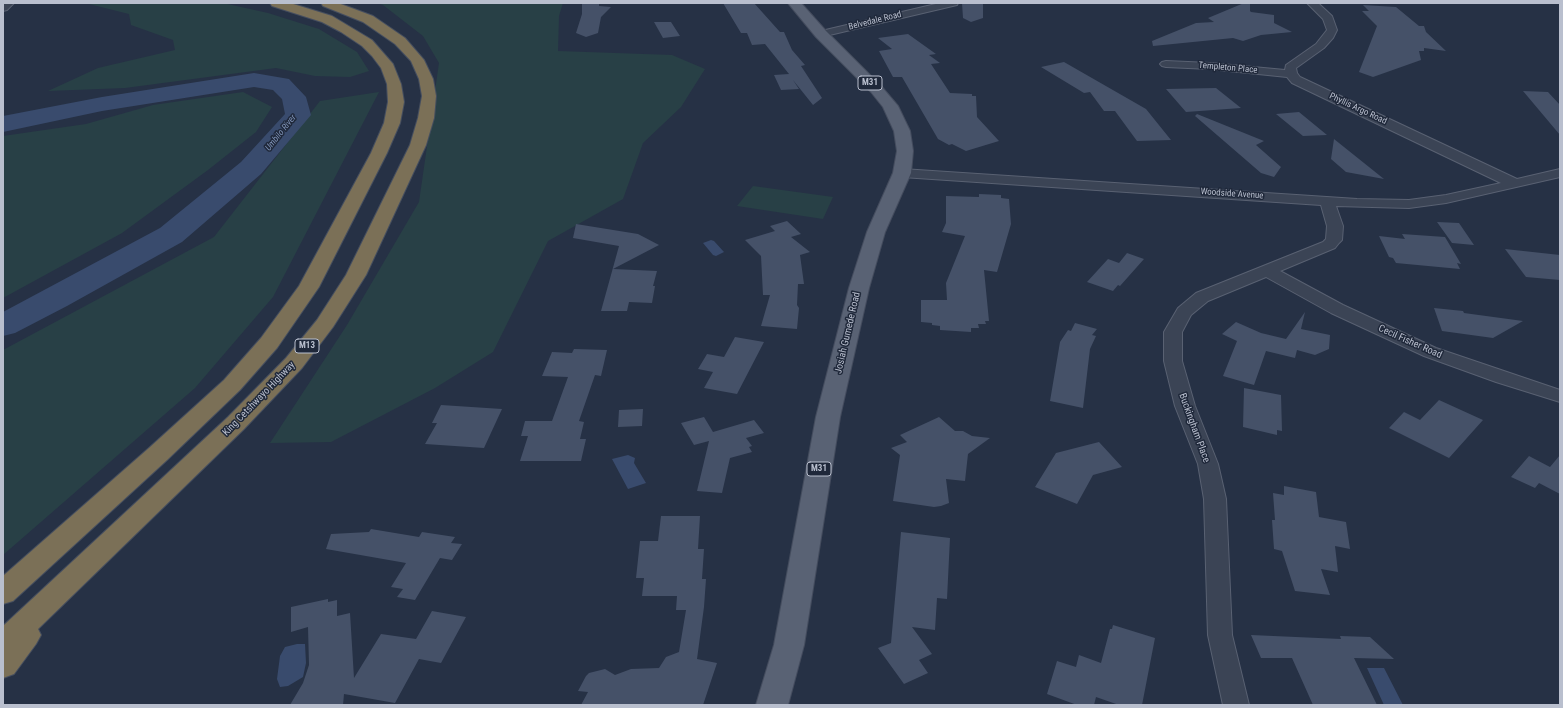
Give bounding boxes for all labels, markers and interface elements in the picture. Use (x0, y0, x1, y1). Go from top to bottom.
street label: Belvedale Road (847, 9, 903, 33)
street label: Templeton Place (1198, 60, 1258, 76)
road number: M31 (858, 76, 882, 90)
street label: Phyllis Argo Road (1327, 91, 1389, 127)
water label: Umbilo River (263, 113, 299, 153)
street label: Woodside Avenue (1200, 186, 1264, 202)
street label: Josiah Gumede Road (833, 291, 863, 375)
street label: Cecil Fisher Road (1376, 323, 1444, 361)
road number: M13 (295, 339, 319, 353)
street label: King Cetshwayo Highway (220, 359, 298, 439)
street label: Buckingham Place (1176, 392, 1212, 464)
road number: M31 (807, 462, 831, 476)

